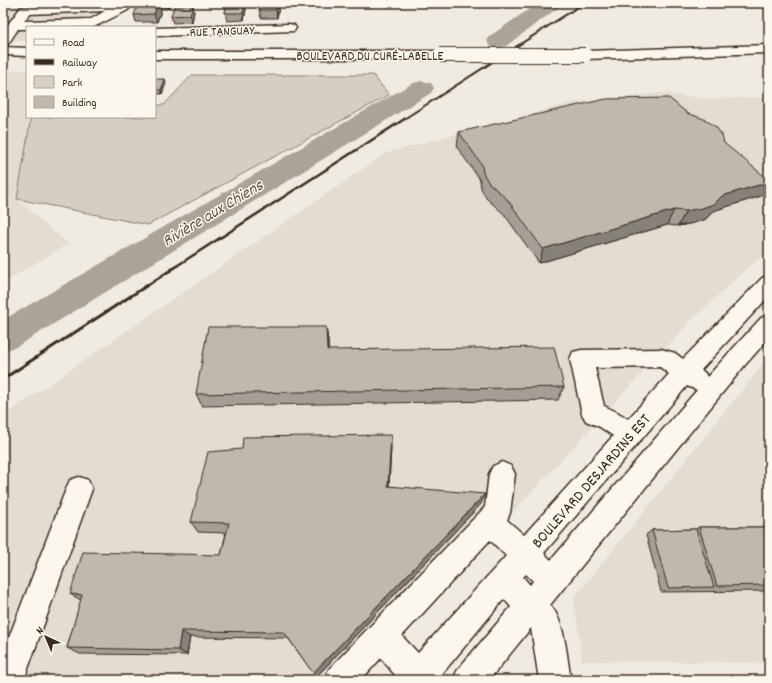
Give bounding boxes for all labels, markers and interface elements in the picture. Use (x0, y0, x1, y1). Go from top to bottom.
street label: RUE TANGUAY (189, 22, 256, 43)
legend (26, 26, 156, 118)
text: Road (62, 35, 84, 52)
street label: BOULEVARD DU CURÉ-LABELLE (297, 48, 444, 67)
text: Railway (62, 55, 98, 72)
text: Park (62, 75, 83, 92)
text: Building (62, 95, 97, 112)
water label: Rivière aux Chiens (159, 175, 269, 254)
street label: BOULEVARD DESJARDINS EST (527, 409, 657, 554)
north arrow (26, 617, 66, 657)
text: N (33, 623, 48, 639)

